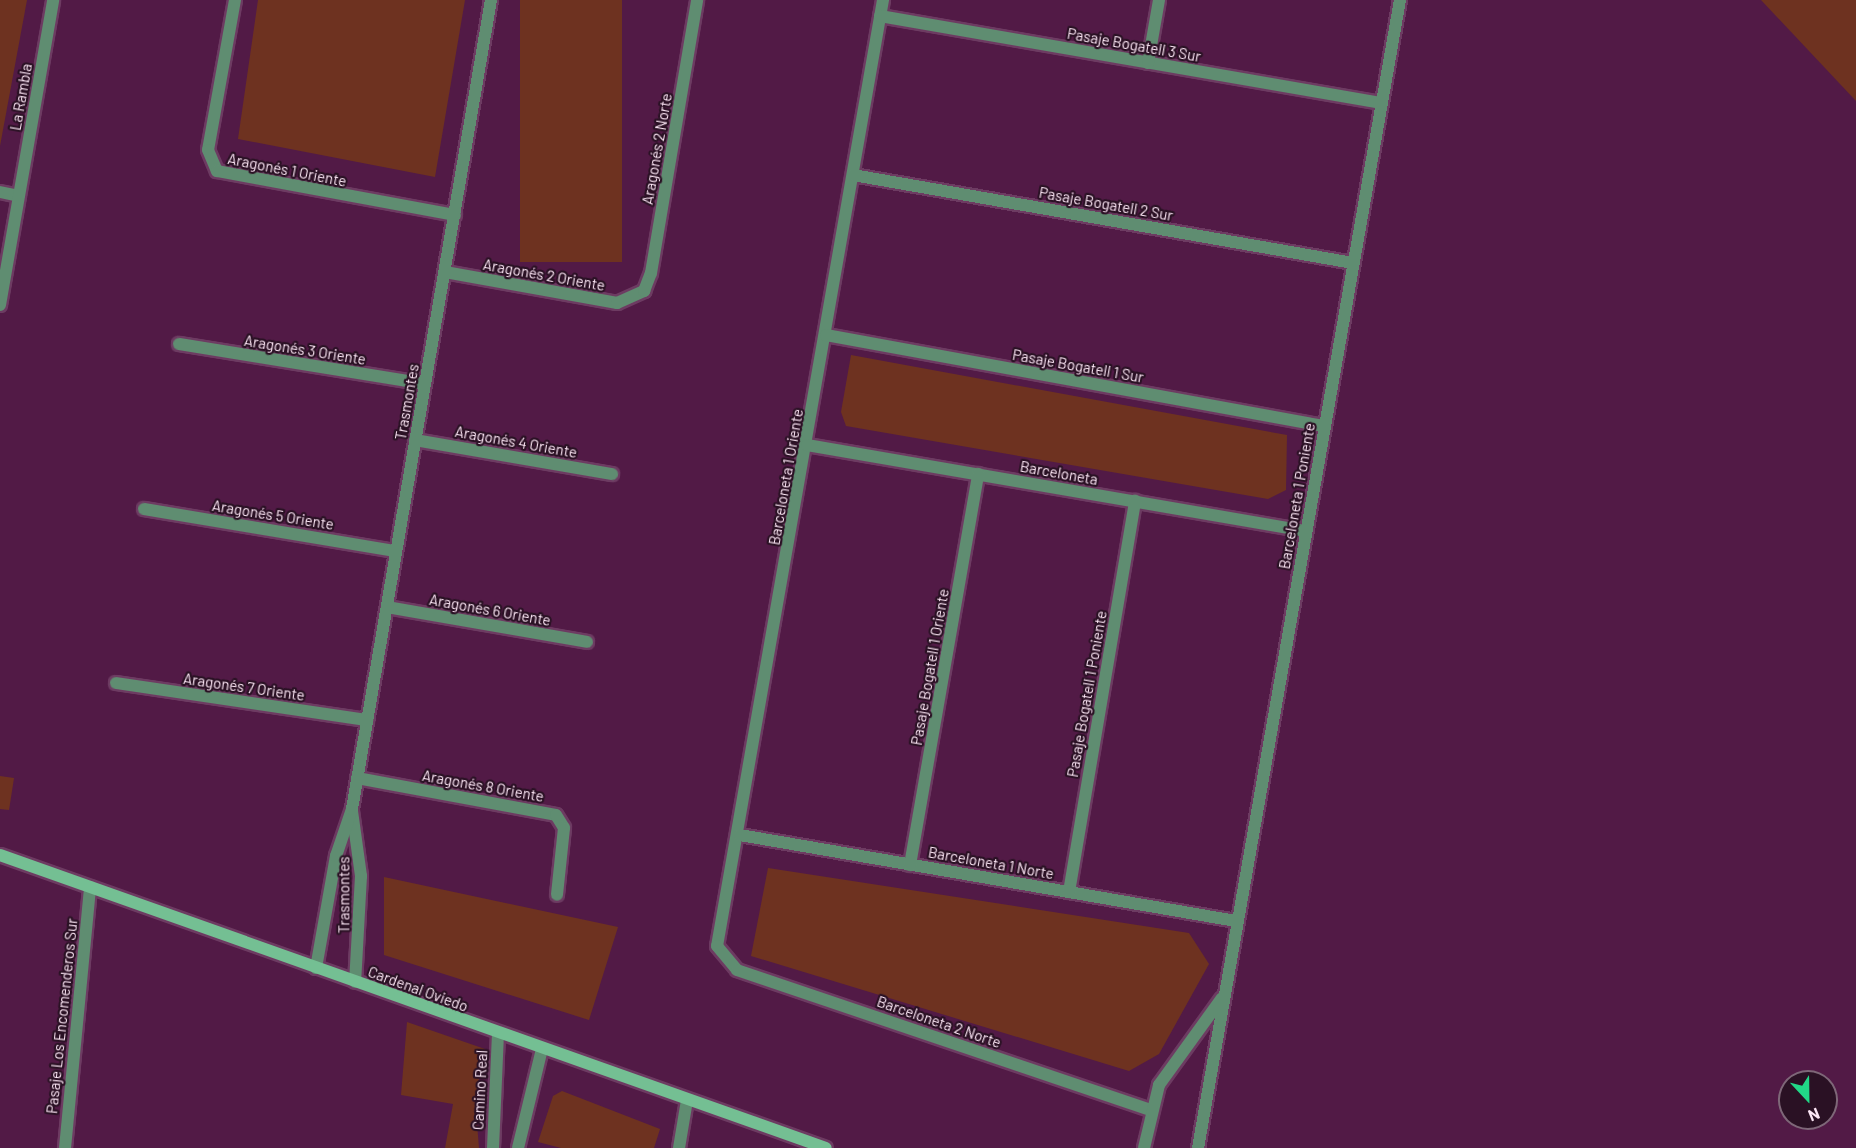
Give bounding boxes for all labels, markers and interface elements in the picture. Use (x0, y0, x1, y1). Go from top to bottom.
street label: Pasaje Bogatell 3 Sur (1066, 24, 1202, 66)
street label: La Rambla (6, 62, 36, 132)
street label: Aragonés 2 Norte (638, 92, 676, 206)
street label: Aragonés 1 Oriente (226, 150, 348, 190)
street label: Pasaje Bogatell 2 Sur (1038, 183, 1174, 225)
street label: Aragonés 2 Oriente (482, 255, 606, 295)
street label: Aragonés 3 Oriente (243, 331, 367, 369)
street label: Pasaje Bogatell 1 Sur (1011, 346, 1145, 386)
street label: Trasmontes (391, 363, 423, 441)
street label: Barceloneta 1 Oriente (765, 408, 807, 546)
street label: Aragonés 4 Oriente (454, 422, 578, 462)
street label: Barceloneta 1 Poniente (1275, 422, 1319, 570)
street label: Barceloneta (1019, 457, 1099, 489)
street label: Aragonés 5 Oriente (211, 496, 335, 534)
street label: Pasaje Bogatell 1 Oriente (907, 587, 953, 747)
street label: Aragonés 6 Oriente (428, 590, 552, 630)
street label: Pasaje Bogatell 1 Poniente (1063, 609, 1111, 779)
street label: Aragonés 7 Oriente (182, 670, 306, 704)
street label: Aragonés 8 Oriente (421, 766, 545, 806)
street label: Barceloneta 1 Norte (927, 843, 1055, 883)
street label: Trasmontes (335, 857, 353, 933)
street label: Pasaje Los Encomenderos Sur (43, 917, 81, 1115)
street label: Cardenal Oviedo (366, 963, 470, 1015)
street label: Barceloneta 2 Norte (875, 992, 1003, 1052)
street label: Camino Real (469, 1049, 491, 1131)
north arrow (1778, 1070, 1838, 1130)
text: N (1806, 1104, 1823, 1126)

